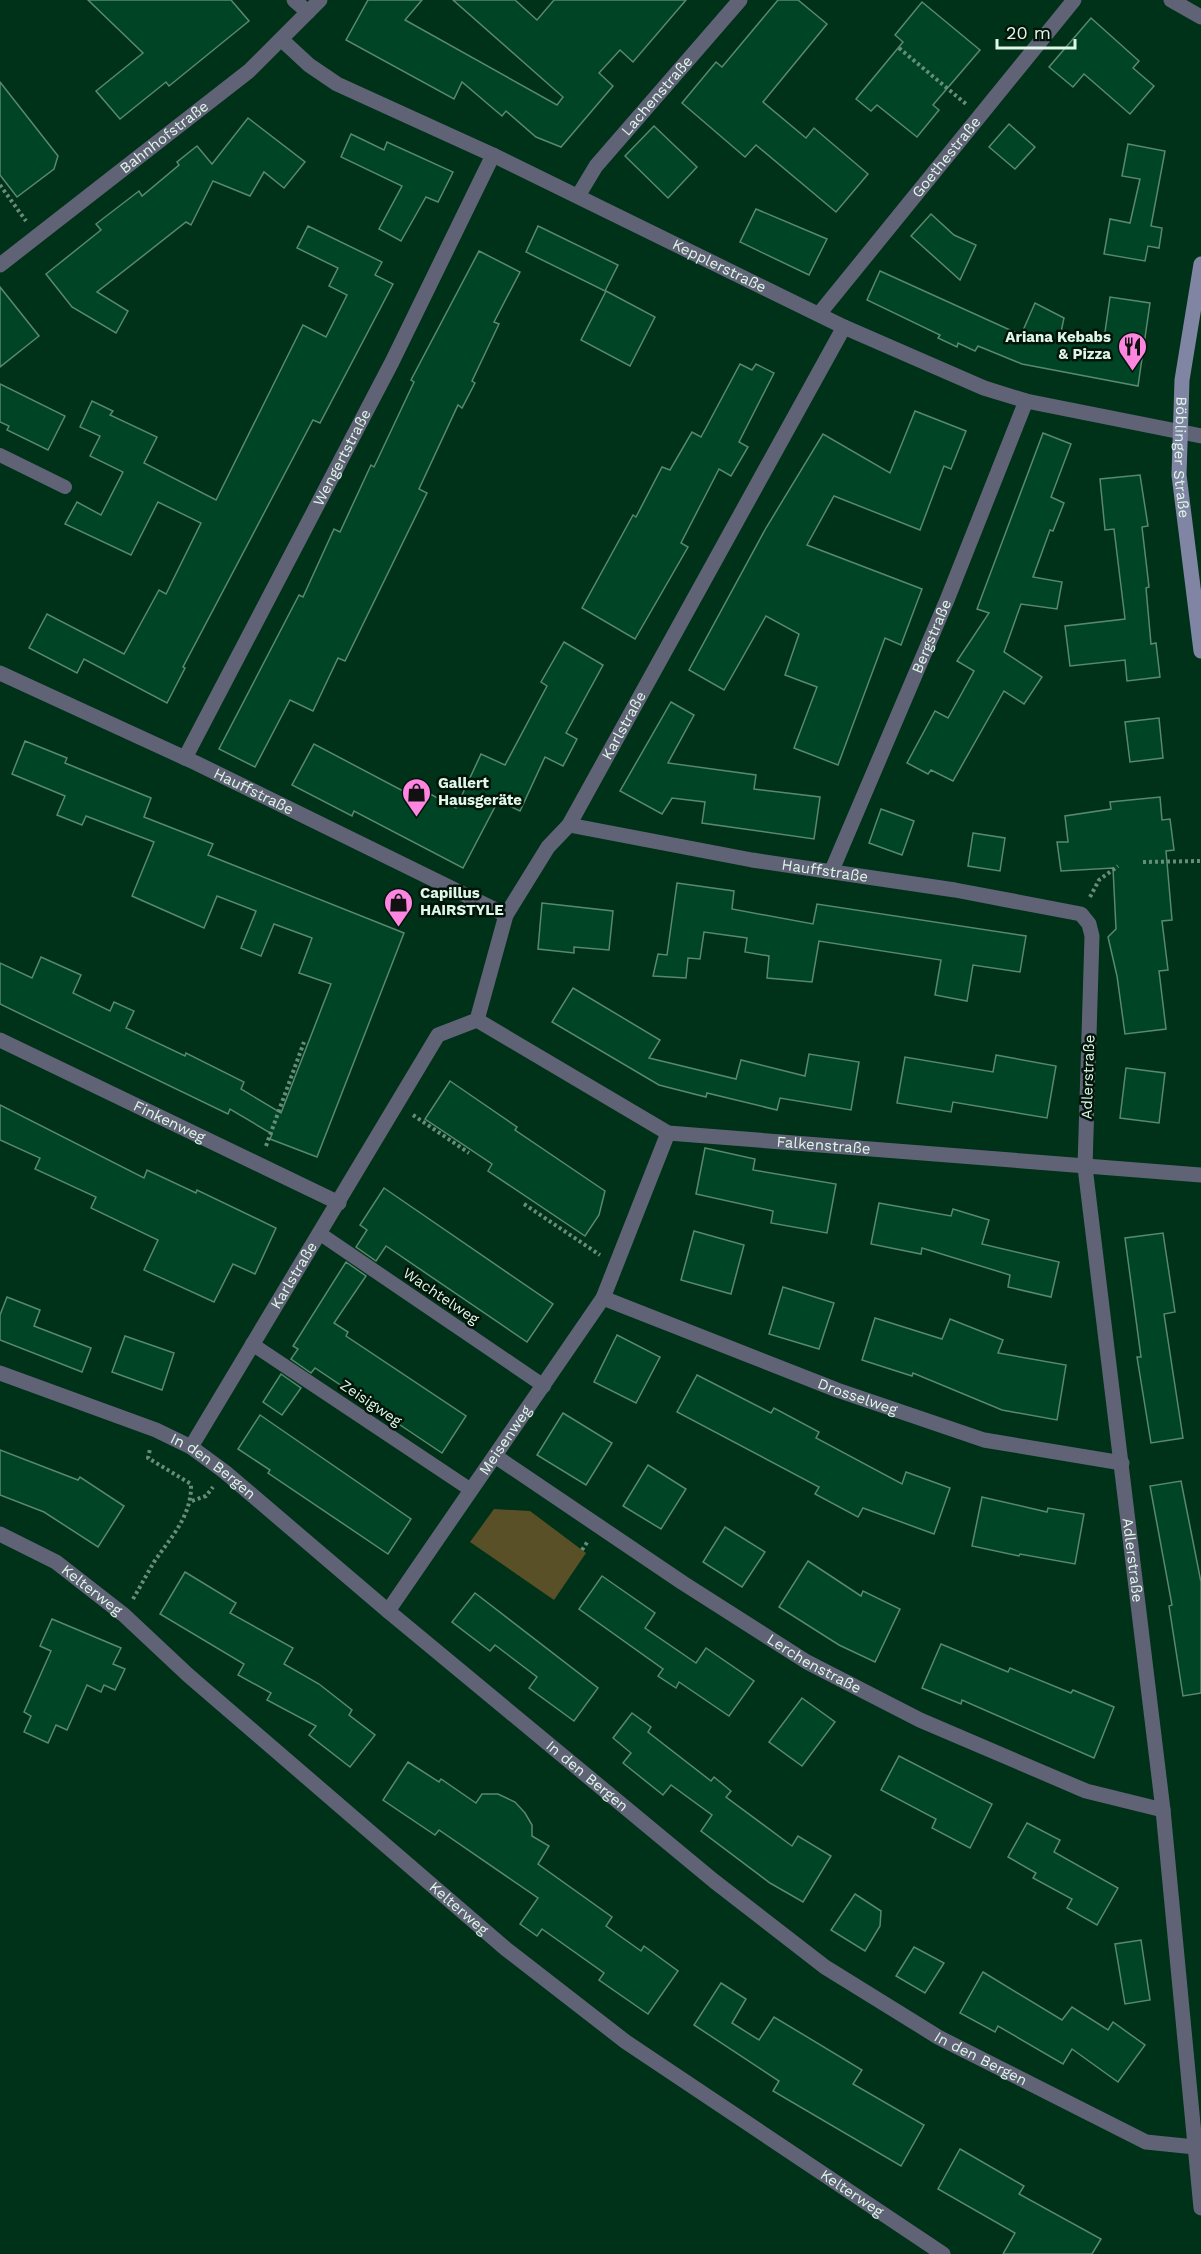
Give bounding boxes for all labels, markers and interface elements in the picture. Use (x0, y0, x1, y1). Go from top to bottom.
scale bar (997, 12, 1075, 50)
text: 20 m (1006, 22, 1051, 43)
street label: Lachenstraße (617, 52, 696, 139)
street label: Bahnhofstraße (116, 97, 212, 177)
street label: Goethestraße (908, 113, 985, 201)
street label: Kepplerstraße (669, 235, 769, 296)
place label: Ariana Kebabs & Pizza (1005, 328, 1111, 363)
restaurant icon: Ariana Kebabs & Pizza (1116, 330, 1148, 372)
street label: Böblinger Straße (1170, 396, 1193, 519)
street label: Wengertstraße (309, 406, 375, 509)
street label: Bergstraße (908, 597, 955, 676)
street label: Karlstraße (598, 688, 650, 763)
street label: Hauffstraße (211, 764, 297, 819)
place label: Gallert Hausgeräte (438, 774, 522, 809)
shop icon: Gallert Hausgeräte (401, 776, 433, 818)
street label: Hauffstraße (781, 856, 869, 886)
place label: Capillus HAIRSTYLE (420, 884, 504, 919)
shop icon: Capillus HAIRSTYLE (383, 886, 415, 928)
street label: Adlerstraße (1078, 1034, 1098, 1120)
street label: Finkenweg (131, 1097, 208, 1146)
street label: Falkenstraße (776, 1133, 871, 1158)
street label: Karlstraße (267, 1238, 321, 1312)
street label: Wachtelweg (399, 1264, 483, 1328)
street label: Drosselweg (815, 1374, 900, 1419)
street label: Zeisigweg (337, 1376, 405, 1430)
street label: Meisenweg (475, 1402, 535, 1478)
street label: In den Bergen (168, 1429, 259, 1503)
street label: Adlerstraße (1119, 1517, 1147, 1603)
street label: Kelterweg (58, 1561, 126, 1619)
street label: Lerchenstraße (764, 1630, 864, 1697)
street label: In den Bergen (542, 1737, 632, 1815)
street label: Kelterweg (426, 1878, 492, 1939)
street label: In den Bergen (931, 2028, 1030, 2089)
street label: Kelterweg (817, 2166, 887, 2221)

